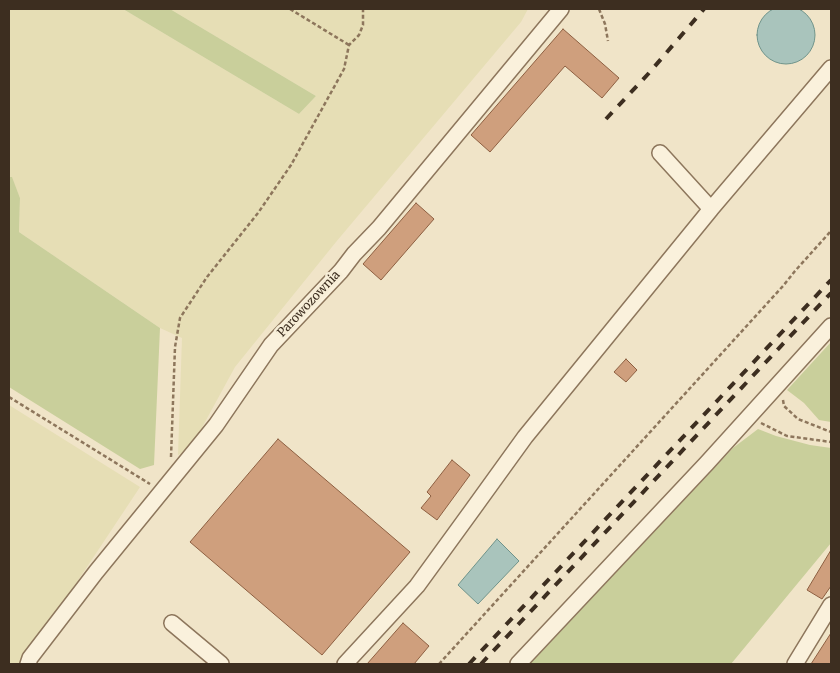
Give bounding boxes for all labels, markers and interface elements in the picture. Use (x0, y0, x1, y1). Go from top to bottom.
street label: Parowozownia (275, 268, 343, 340)

